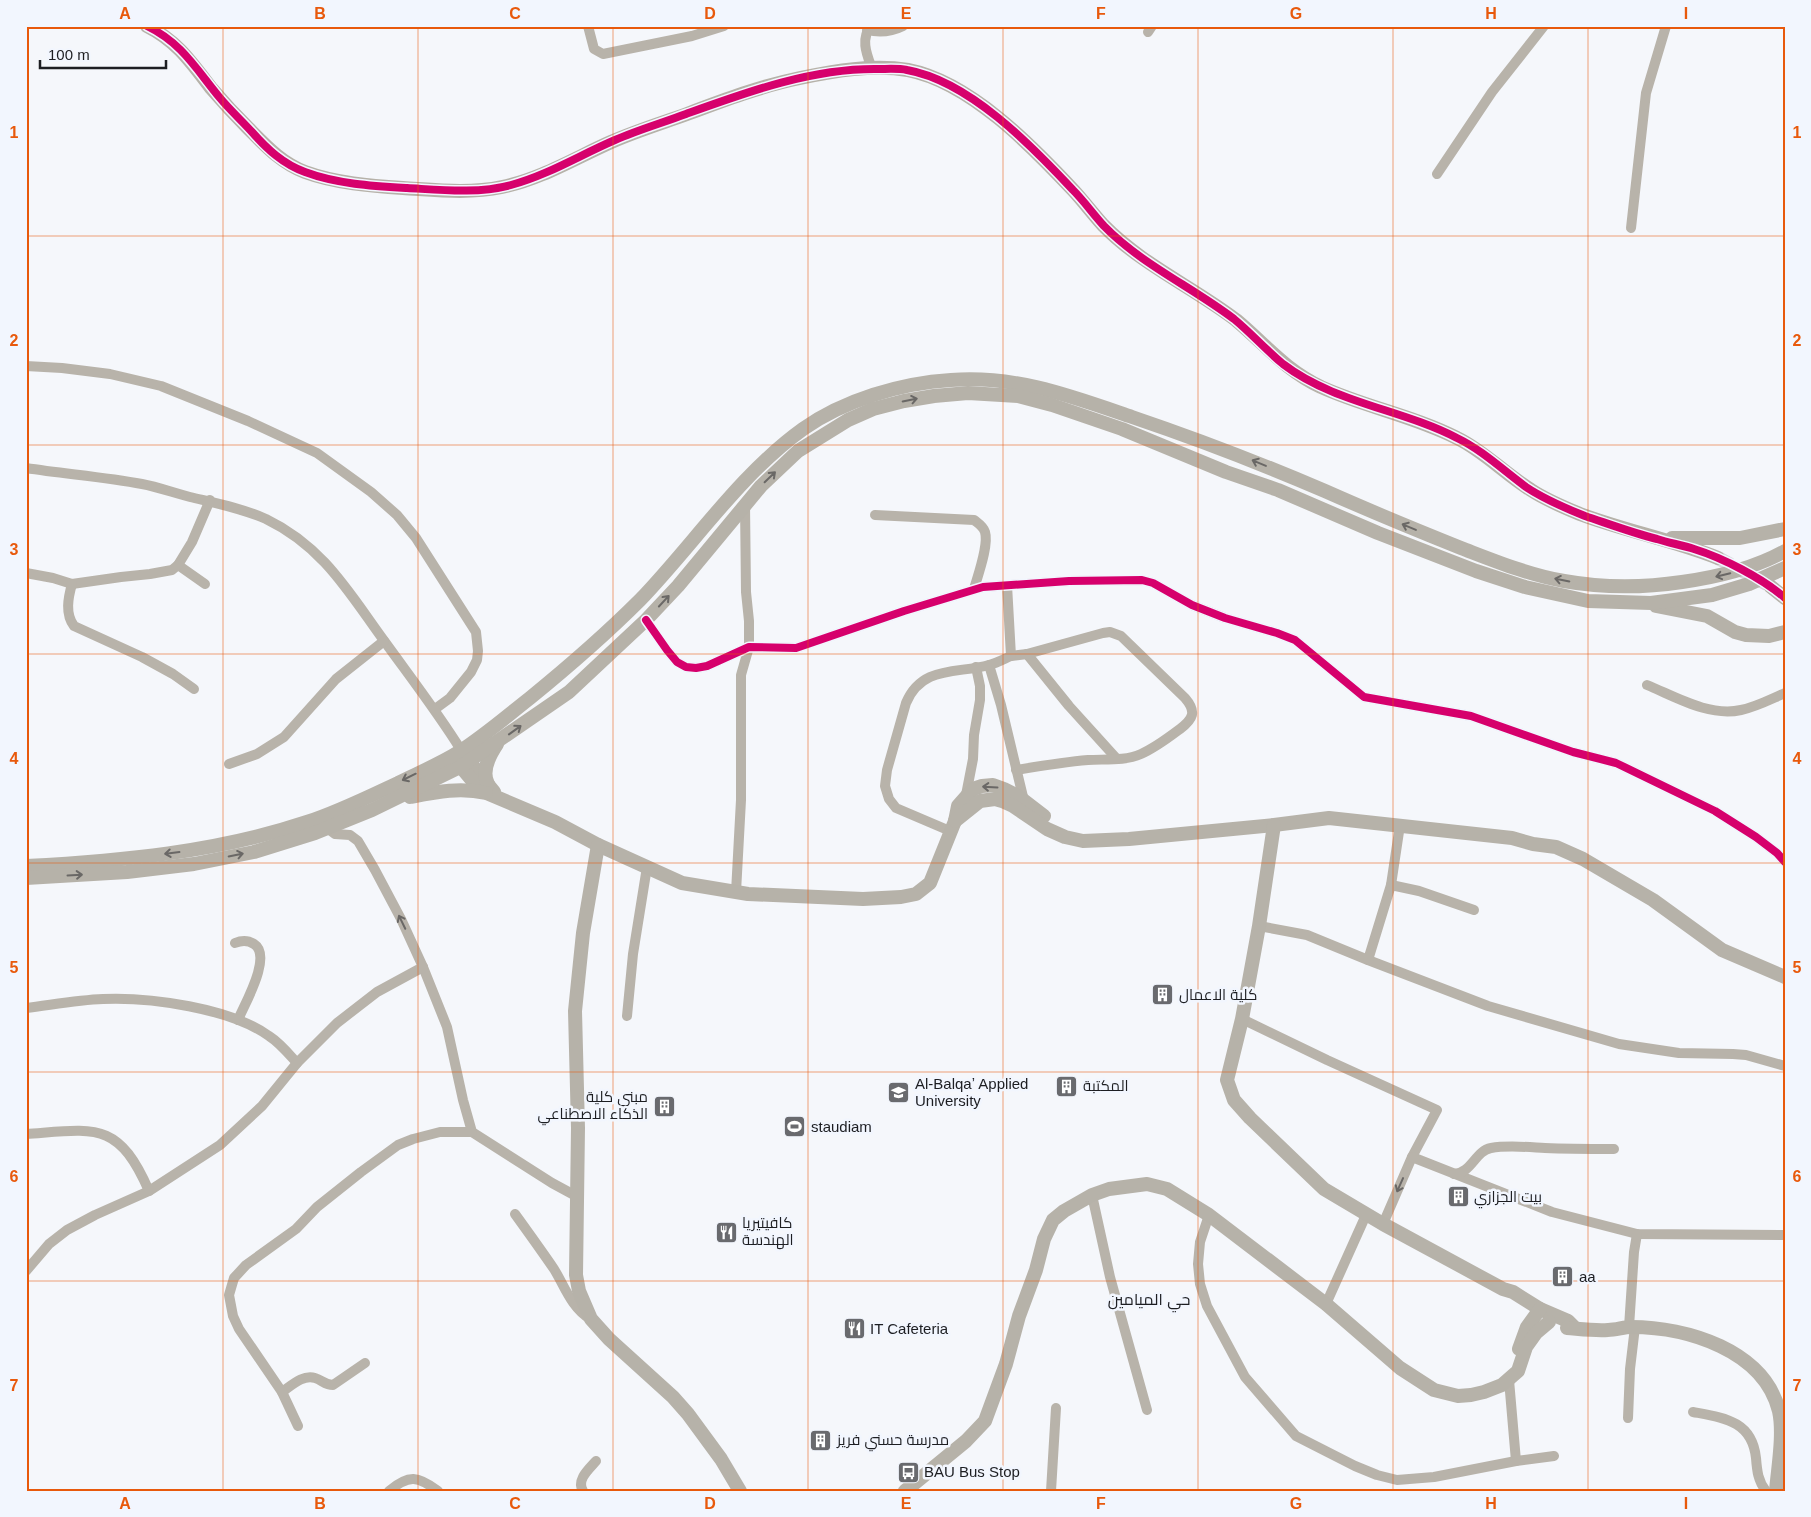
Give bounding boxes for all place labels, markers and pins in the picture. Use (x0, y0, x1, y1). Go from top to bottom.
building icon: كلية الاعمال (1151, 983, 1175, 1007)
place label: كلية الاعمال (1179, 986, 1257, 1004)
building icon: المكتبة (1055, 1074, 1079, 1098)
place label: Al-Balqaʼ Applied University (915, 1075, 1028, 1109)
place label: المكتبة (1083, 1077, 1129, 1094)
school or university icon: Al-Balqaʼ Applied University (887, 1081, 911, 1105)
place label: مبنى كلية الذكاء الاصطناعي (537, 1088, 648, 1126)
building icon: مبنى كلية الذكاء الاصطناعي (652, 1094, 676, 1118)
sports icon: staudiam (783, 1115, 807, 1139)
place label: staudiam (811, 1118, 872, 1135)
building icon: بيت الجزازي (1446, 1185, 1470, 1209)
place label: بيت الجزازي (1474, 1188, 1542, 1209)
place label: كافيتيريا الهندسة (742, 1214, 794, 1250)
restaurant icon: كافيتيريا الهندسة (714, 1220, 738, 1244)
building icon: aa (1551, 1265, 1575, 1289)
place label: aa (1579, 1268, 1596, 1285)
restaurant icon: IT Cafeteria (842, 1317, 866, 1341)
place label: IT Cafeteria (870, 1320, 949, 1337)
building icon: مدرسة حسني فريز (809, 1428, 833, 1452)
place label: مدرسة حسني فريز (836, 1431, 949, 1452)
bus stop icon: BAU Bus Stop (896, 1460, 920, 1484)
place label: BAU Bus Stop (924, 1463, 1020, 1480)

